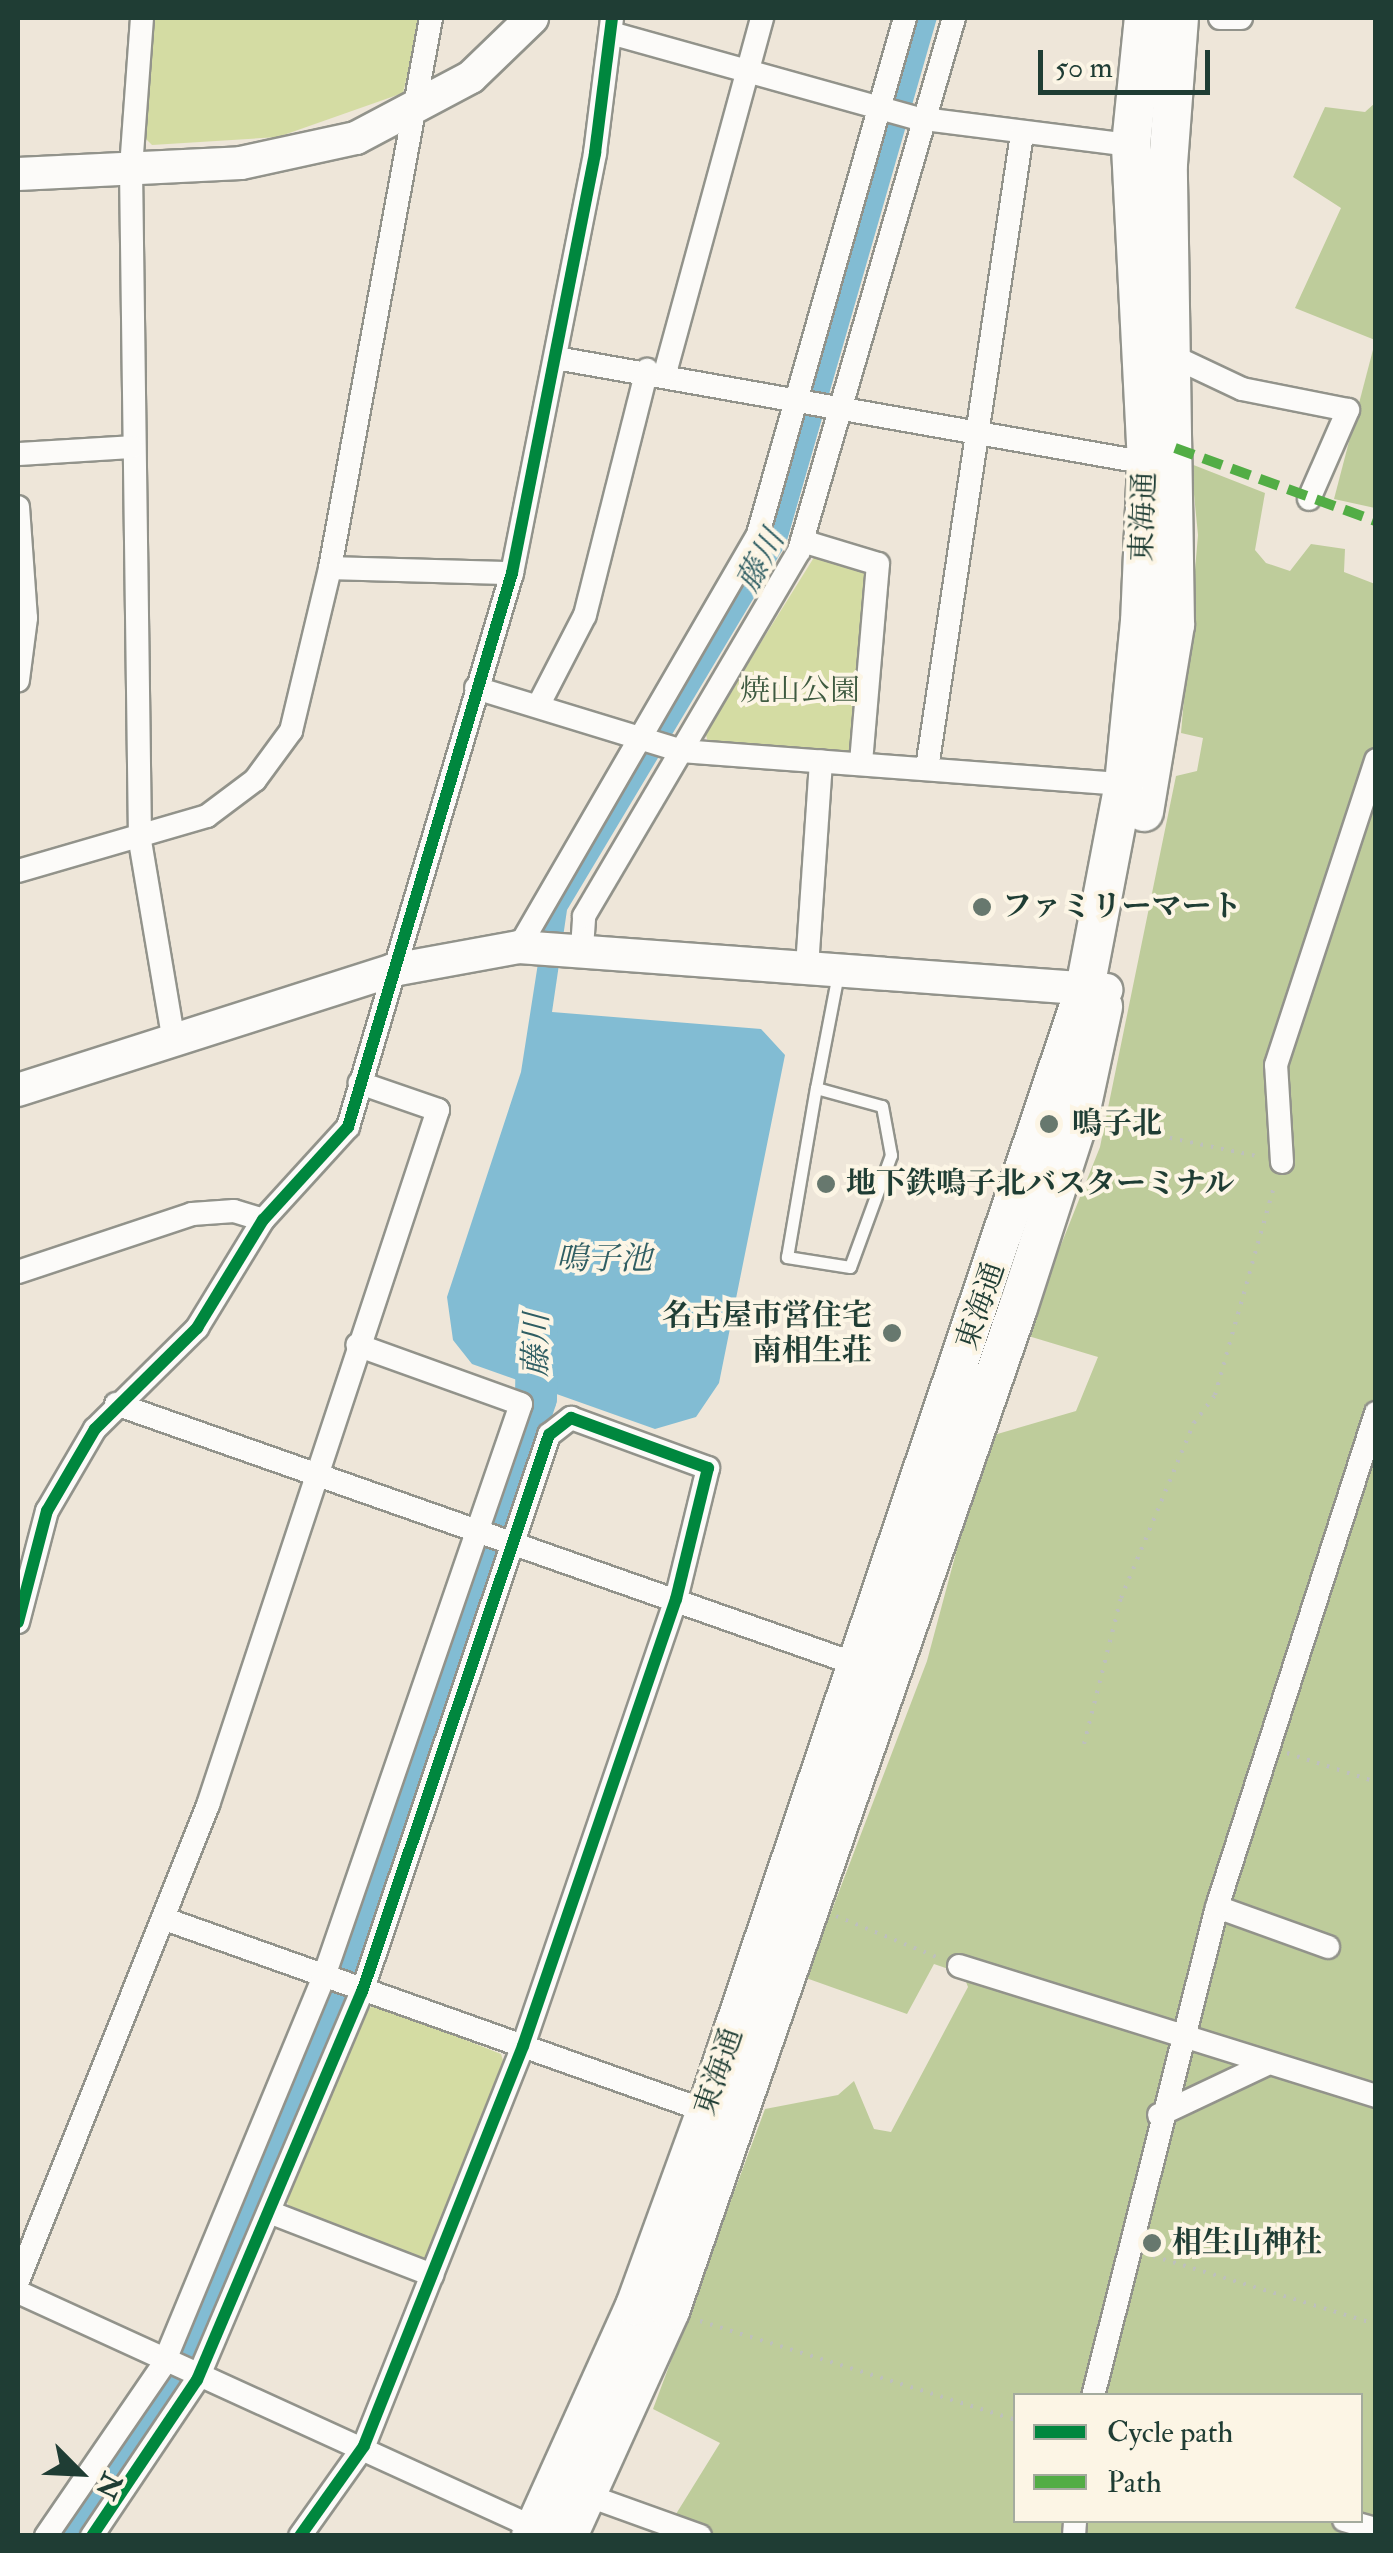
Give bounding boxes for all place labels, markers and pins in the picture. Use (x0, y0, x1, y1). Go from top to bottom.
place label: ファミリーマート (1002, 889, 1242, 925)
marker: ファミリーマート (971, 896, 993, 918)
place label: 鳴子北 (1072, 1106, 1162, 1142)
marker: 鳴子北 (1036, 1111, 1062, 1137)
place label: 地下鉄鳴子北バスターミナル (846, 1166, 1236, 1202)
marker: 地下鉄鳴子北バスターミナル (815, 1173, 837, 1195)
place label: 名古屋市営住宅 南相生荘 (662, 1298, 872, 1368)
marker: 名古屋市営住宅 南相生荘 (881, 1322, 903, 1344)
place label: 相生山神社 (1172, 2225, 1322, 2261)
marker: 相生山神社 (1141, 2232, 1163, 2254)

